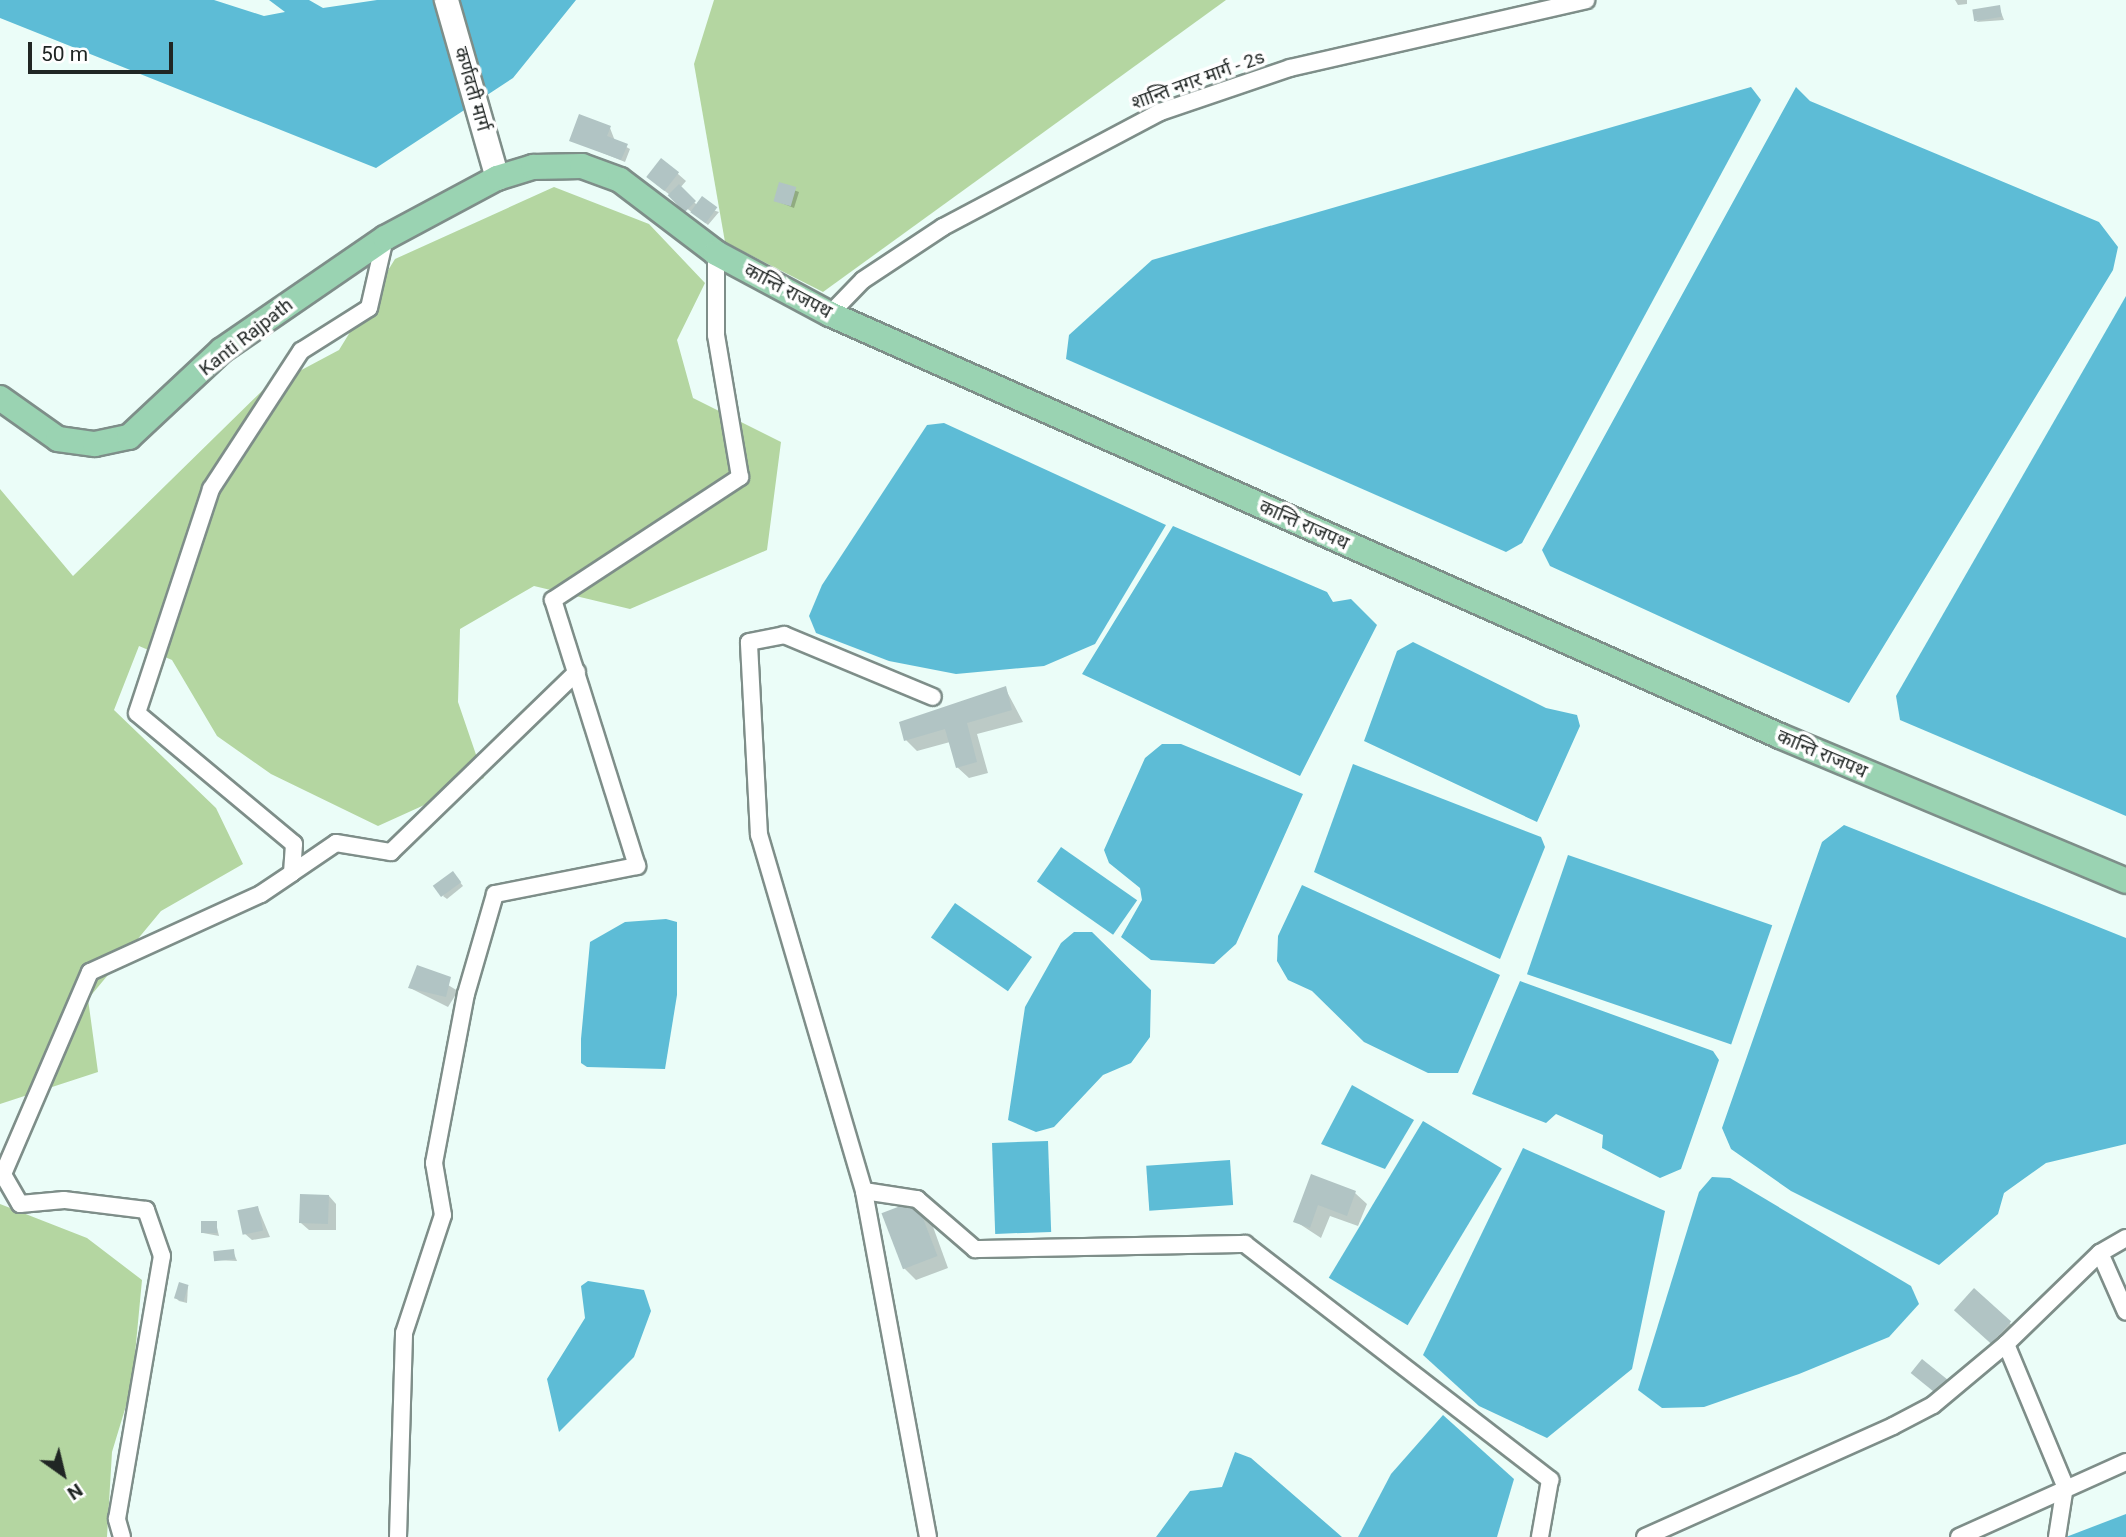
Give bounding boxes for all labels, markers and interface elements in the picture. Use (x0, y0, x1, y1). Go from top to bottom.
scale bar (32, 28, 177, 72)
text: 50 m (41, 42, 88, 66)
street label: कर्णवती मार्ग (449, 44, 495, 134)
street label: शान्ति नगर मार्ग - 2s (1128, 45, 1268, 115)
street label: कान्ति राजपथ (740, 259, 836, 323)
street label: Kanti Rajpath (195, 293, 297, 381)
street label: कान्ति राजपथ (1256, 495, 1352, 555)
street label: कान्ति राजपथ (1774, 725, 1870, 783)
north arrow (28, 1439, 98, 1509)
text: N (63, 1479, 87, 1505)

